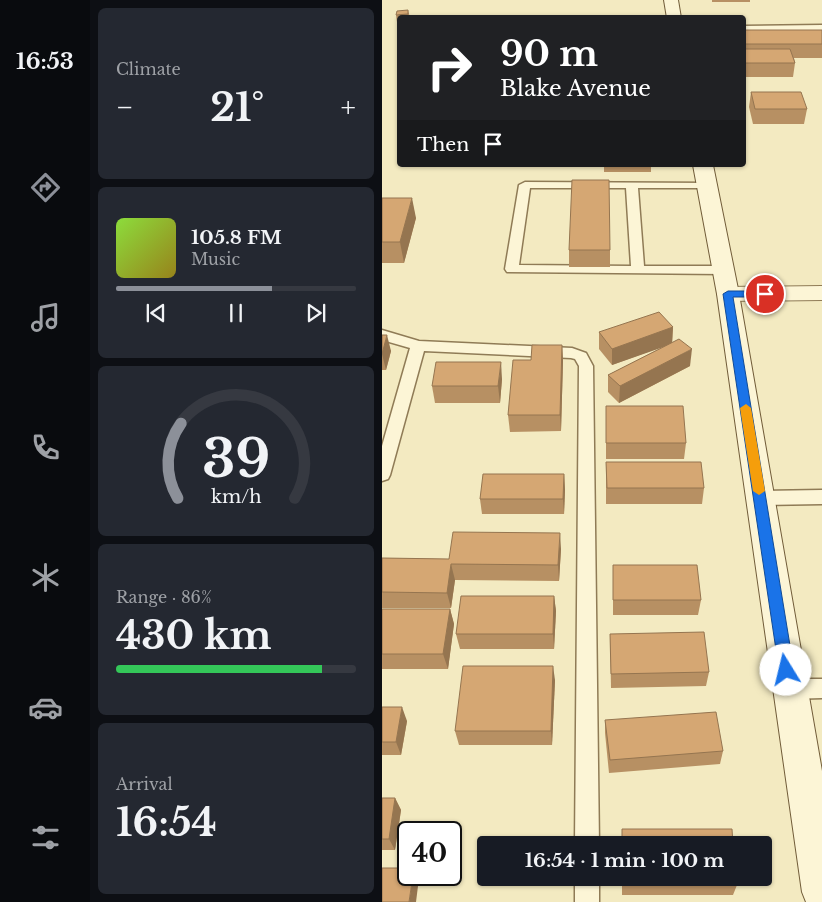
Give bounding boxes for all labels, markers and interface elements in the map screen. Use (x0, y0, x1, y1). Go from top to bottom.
text: 90 m (500, 32, 598, 75)
icon: right (417, 35, 482, 100)
text: 16:53 (16, 48, 74, 75)
text: Climate (116, 59, 181, 79)
text: Blake Avenue (500, 75, 651, 102)
text: 21° (210, 84, 264, 131)
text: − (116, 90, 134, 125)
text: + (341, 90, 356, 125)
icon: arrive (479, 130, 507, 158)
text: Then (417, 133, 469, 156)
icon: directions (28, 170, 63, 205)
text: 105.8 FM (191, 226, 282, 249)
text: Music (191, 249, 240, 269)
pin (744, 273, 786, 315)
icon: arrive (751, 280, 779, 308)
icon: previous (142, 299, 170, 327)
icon: pause (222, 299, 250, 327)
icon: next (302, 299, 330, 327)
icon: music (28, 300, 63, 335)
text: 39 (202, 427, 270, 491)
icon: phone (28, 430, 63, 465)
text: km/h (211, 486, 261, 508)
icon: climate (28, 560, 63, 595)
text: Range · 86% (116, 587, 212, 607)
text: 430 km (116, 612, 272, 659)
position arrow (759, 643, 811, 695)
icon: car (28, 690, 63, 725)
text: Arrival (116, 774, 173, 794)
text: 16:54 (116, 799, 217, 846)
icon: filters (28, 820, 63, 855)
speed limit sign: 40 (397, 821, 462, 886)
text: 16:54 · 1 min · 100 m (525, 849, 724, 872)

